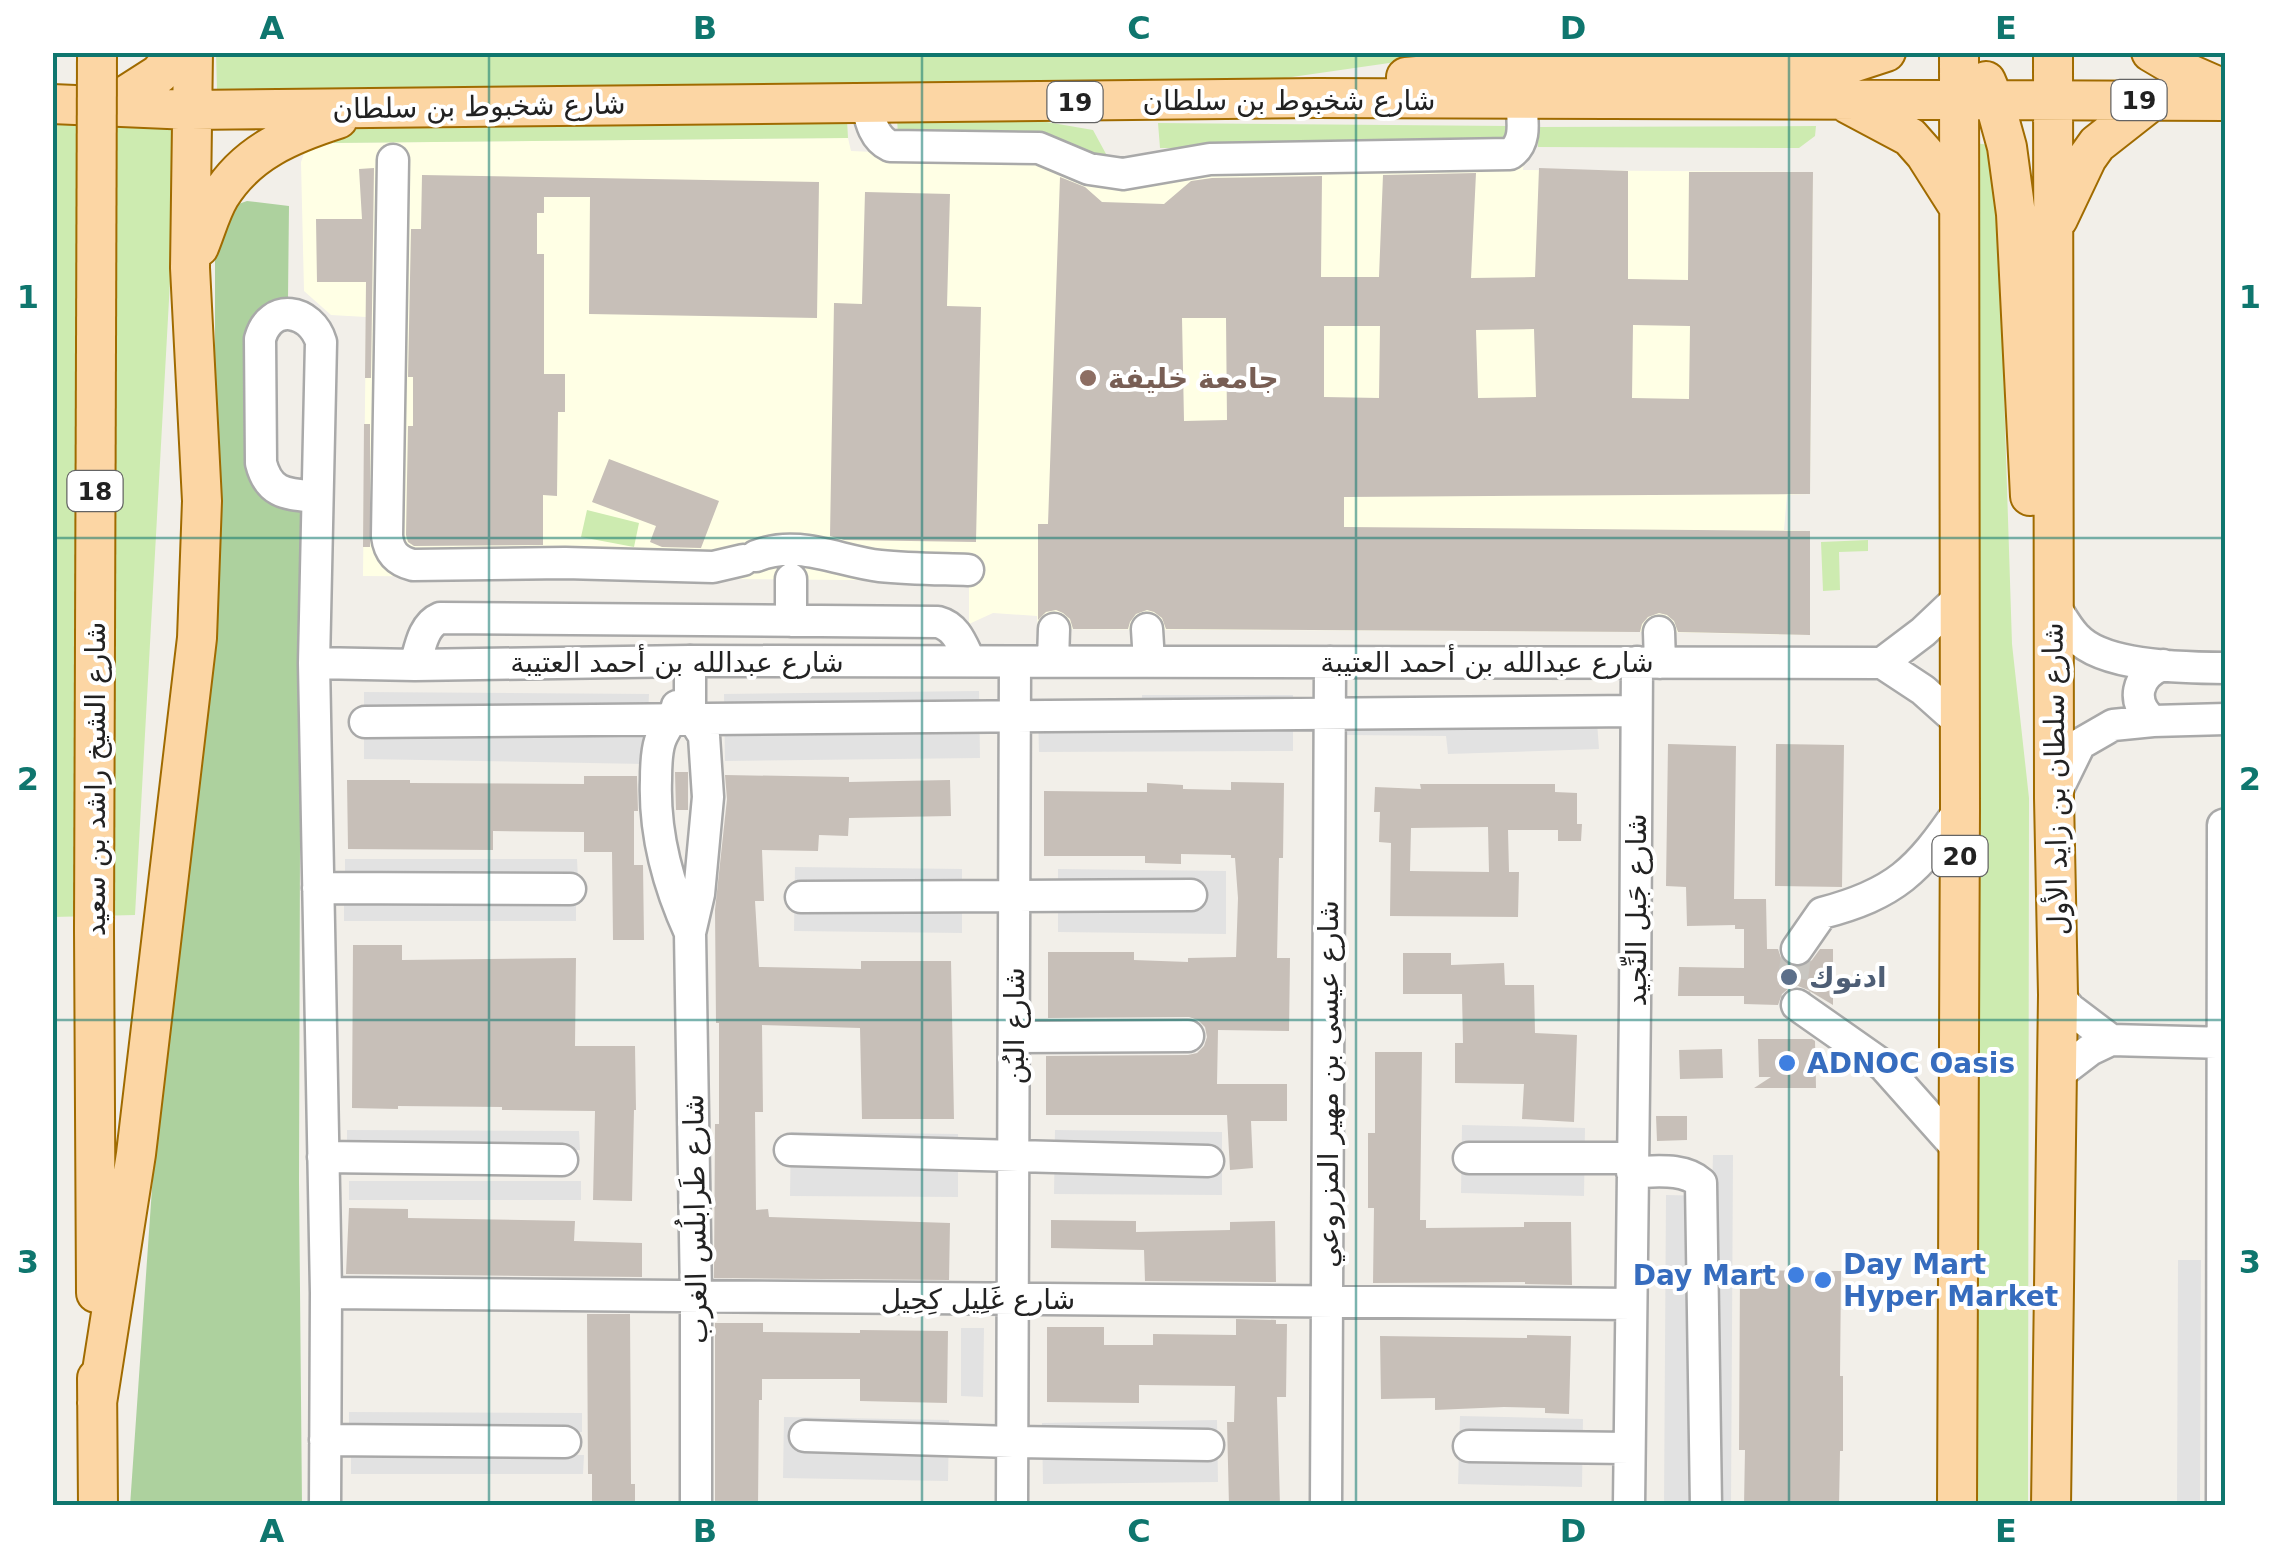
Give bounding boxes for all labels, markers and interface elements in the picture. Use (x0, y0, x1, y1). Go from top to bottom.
text: A (260, 9, 285, 47)
text: B (693, 9, 717, 47)
text: C (1127, 9, 1151, 47)
text: D (1560, 9, 1586, 47)
text: E (1995, 9, 2017, 47)
road number: 19 (2112, 80, 2166, 120)
road number: 19 (1048, 82, 1102, 122)
street label: شارع شخبوط بن سلطان (1142, 84, 1436, 117)
street label: شارع شخبوط بن سلطان (332, 87, 626, 126)
text: 1 (17, 278, 39, 316)
text: 1 (2239, 278, 2261, 316)
place label: جامعة خليفة (1108, 362, 1279, 395)
marker: جامعة خليفة (1077, 367, 1099, 389)
road number: 18 (68, 471, 122, 511)
street label: شارع الشيخ راشد بن سعيد (79, 622, 112, 936)
street label: شارع سلطان بن زايد الأول (2034, 622, 2075, 936)
street label: شارع عبدالله بن أحمد العتيبة (510, 643, 844, 679)
street label: شارع عبدالله بن أحمد العتيبة (1320, 643, 1654, 679)
text: 2 (17, 760, 39, 798)
text: 2 (2239, 760, 2261, 798)
street label: شارع جَبل النِّجيد (1619, 814, 1653, 1006)
road number: 20 (1932, 836, 1988, 876)
street label: شارع عيسى بن مهير المزروعي (1312, 900, 1345, 1268)
place label: ادنوك (1809, 961, 1887, 994)
marker: ادنوك (1778, 966, 1800, 988)
street label: شارع البُن (998, 967, 1031, 1085)
place label: ADNOC Oasis (1807, 1047, 2015, 1080)
marker: ADNOC Oasis (1776, 1052, 1798, 1074)
street label: شارع طَرابلُس الغرب (672, 1094, 714, 1344)
text: 3 (17, 1243, 39, 1281)
text: 3 (2239, 1243, 2261, 1281)
place label: Day Mart Hyper Market (1843, 1248, 2058, 1313)
place label: Day Mart (1633, 1259, 1776, 1292)
marker: Day Mart (1785, 1264, 1807, 1286)
marker: Day Mart Hyper Market (1812, 1269, 1834, 1291)
street label: شارع غَلِيل كِحِيل (881, 1283, 1075, 1316)
text: A (260, 1512, 285, 1550)
text: B (693, 1512, 717, 1550)
text: C (1127, 1512, 1151, 1550)
text: D (1560, 1512, 1586, 1550)
text: E (1995, 1512, 2017, 1550)

